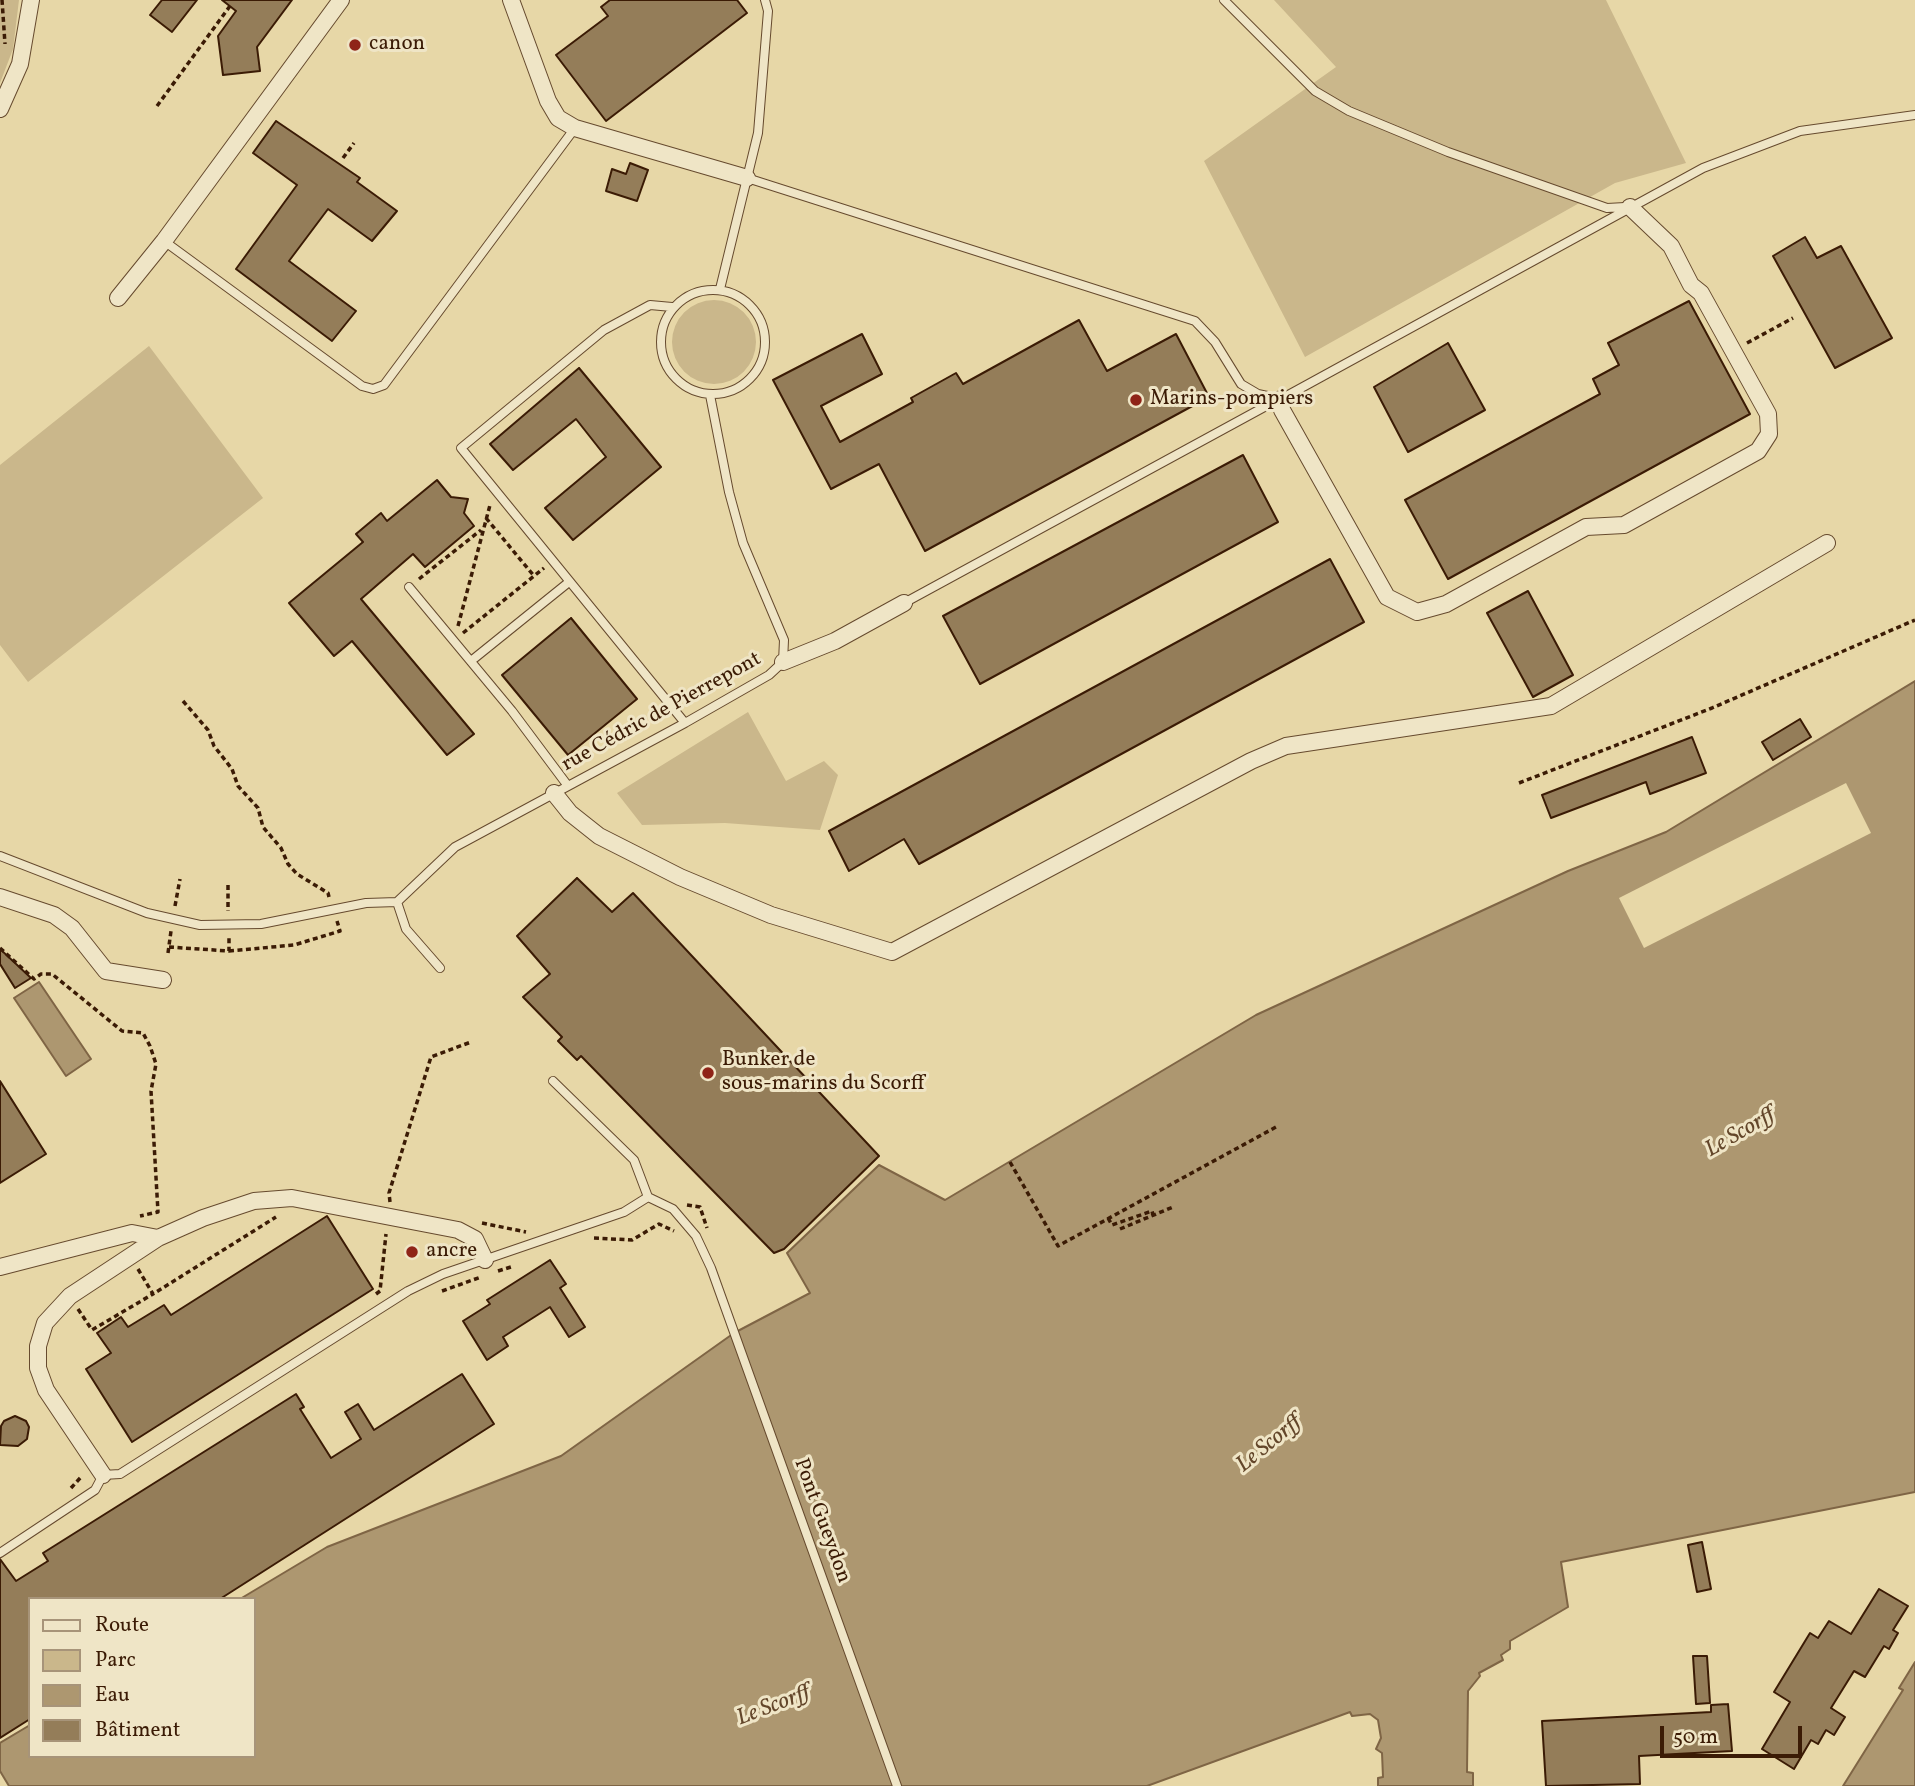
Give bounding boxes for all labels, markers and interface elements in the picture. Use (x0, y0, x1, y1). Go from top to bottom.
place label: canon (369, 32, 425, 58)
marker: canon (347, 37, 363, 53)
place label: Marins-pompiers (1150, 387, 1313, 413)
marker: Marins-pompiers (1128, 392, 1144, 408)
street label: rue Cédric de Pierrepont (558, 648, 766, 778)
place label: Bunker de sous-marins du Scorff (722, 1048, 924, 1098)
marker: Bunker de sous-marins du Scorff (700, 1065, 716, 1081)
water label: Le Scorff (1701, 1103, 1781, 1165)
place label: ancre (426, 1239, 477, 1265)
marker: ancre (404, 1244, 420, 1260)
water label: Le Scorff (1232, 1410, 1308, 1480)
street label: Pont Gueydon (787, 1455, 855, 1587)
legend (28, 1597, 256, 1758)
text: Route (95, 1611, 149, 1640)
text: Parc (95, 1646, 136, 1675)
water label: Le Scorff (733, 1680, 815, 1734)
text: Eau (95, 1681, 130, 1710)
scale bar (1663, 1712, 1805, 1756)
text: Bâtiment (95, 1716, 180, 1745)
text: 50 m (1673, 1723, 1718, 1752)

